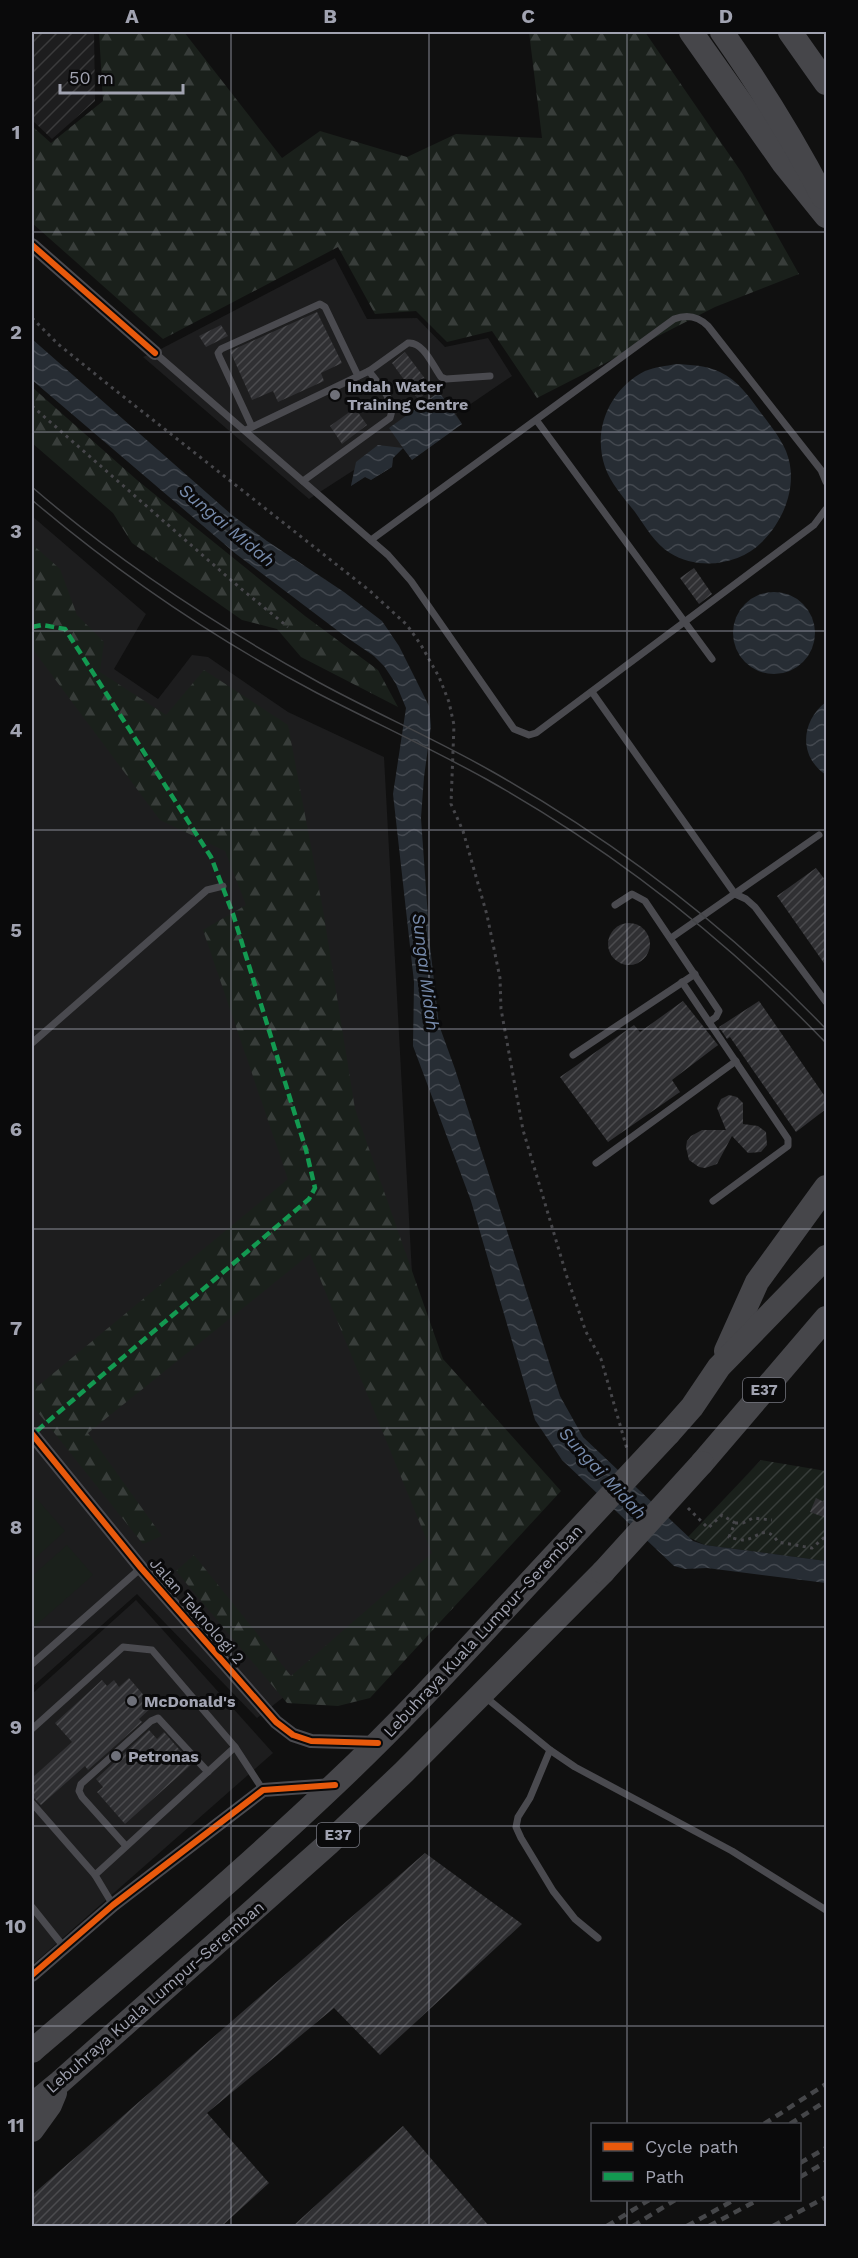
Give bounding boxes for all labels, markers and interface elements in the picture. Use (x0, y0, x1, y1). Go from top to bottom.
text: A (125, 4, 139, 28)
text: B (323, 4, 337, 28)
text: C (521, 4, 535, 28)
text: D (719, 4, 733, 28)
scale bar (60, 57, 183, 95)
text: 50 m (69, 67, 114, 88)
text: 1 (12, 120, 20, 144)
text: 2 (10, 320, 22, 344)
place label: Indah Water Training Centre (347, 377, 468, 414)
marker: Indah Water Training Centre (328, 388, 342, 402)
water label: Sungai Midah (175, 479, 279, 571)
text: 3 (10, 519, 22, 543)
text: 4 (10, 718, 23, 742)
water label: Sungai Midah (408, 912, 444, 1032)
text: 5 (10, 918, 22, 942)
text: 6 (10, 1117, 22, 1141)
text: 7 (10, 1316, 22, 1340)
road number: E37 (743, 1378, 785, 1402)
water label: Sungai Midah (555, 1423, 651, 1523)
text: 8 (10, 1515, 22, 1539)
street label: Lebuhraya Kuala Lumpur–Seremban (380, 1521, 586, 1741)
street label: Jalan Teknologi 2 (146, 1554, 248, 1668)
place label: McDonald's (144, 1692, 236, 1711)
marker: McDonald's (125, 1694, 139, 1708)
text: 9 (10, 1715, 22, 1739)
place label: Petronas (128, 1747, 199, 1766)
marker: Petronas (109, 1749, 123, 1763)
road number: E37 (317, 1823, 359, 1847)
street label: Lebuhraya Kuala Lumpur–Seremban (42, 1897, 268, 2097)
text: 10 (5, 1914, 27, 1938)
text: 11 (7, 2113, 25, 2137)
legend (591, 2123, 801, 2201)
text: Cycle path (645, 2136, 739, 2157)
text: Path (645, 2166, 685, 2187)

